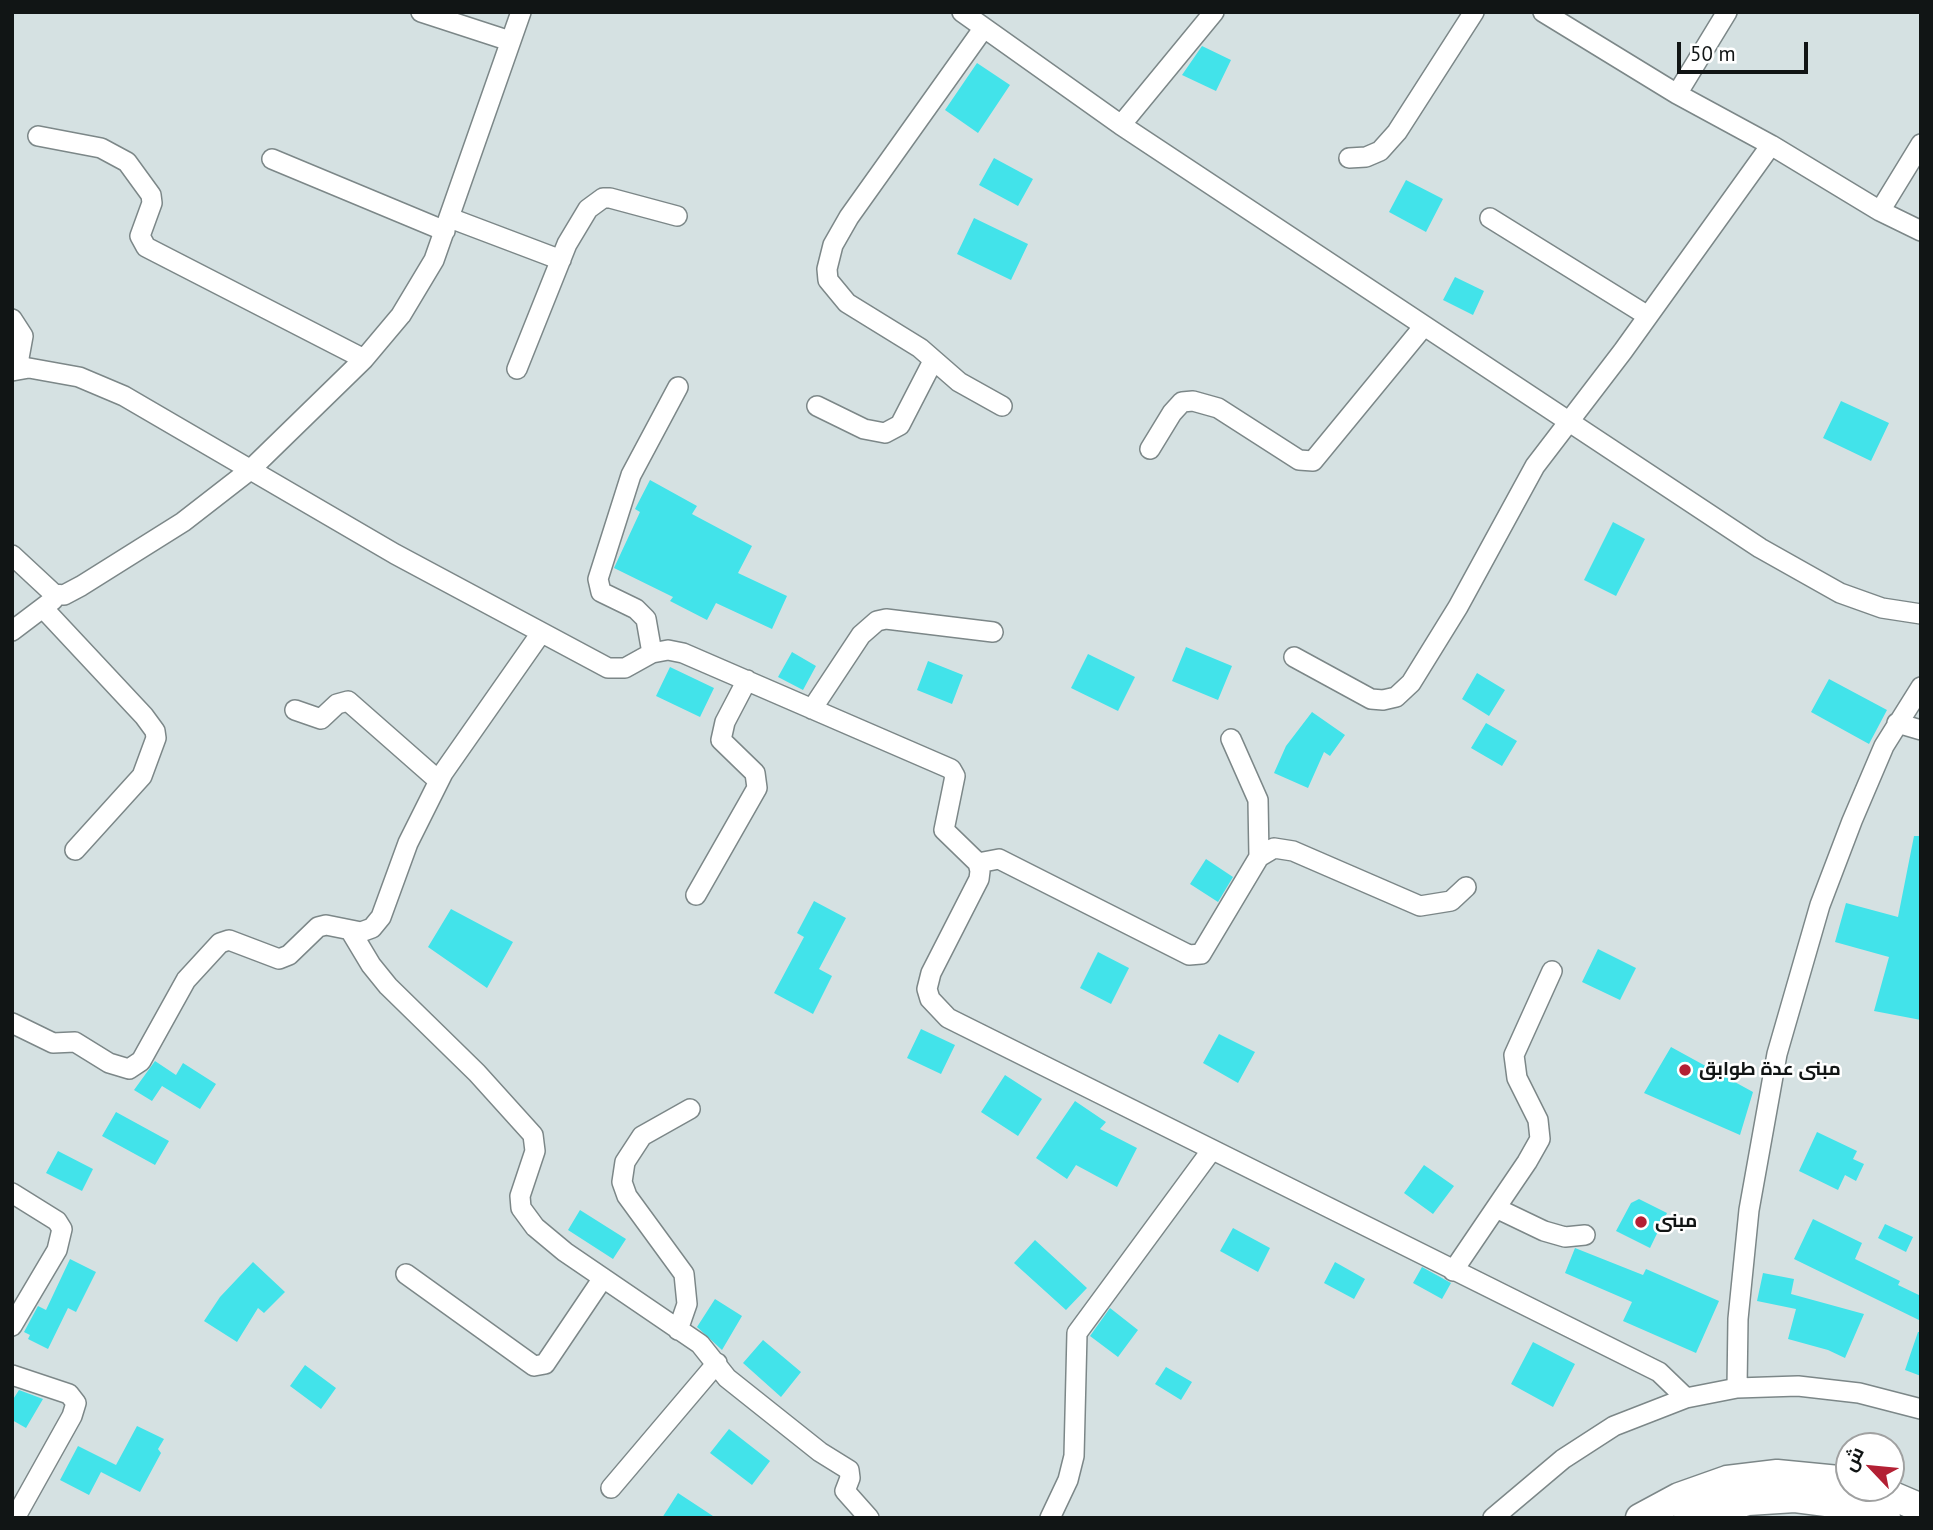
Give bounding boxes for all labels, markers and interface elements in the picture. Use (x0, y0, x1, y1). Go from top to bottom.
scale bar (1681, 28, 1812, 72)
text: 50 m (1690, 40, 1736, 67)
place label: مبنى عدة طوابق (1699, 1059, 1841, 1081)
marker: مبنى عدة طوابق (1677, 1062, 1693, 1078)
place label: مبنى (1655, 1211, 1697, 1233)
marker: مبنى (1633, 1214, 1649, 1230)
north arrow (1835, 1432, 1905, 1502)
text: ش (1837, 1442, 1869, 1475)

